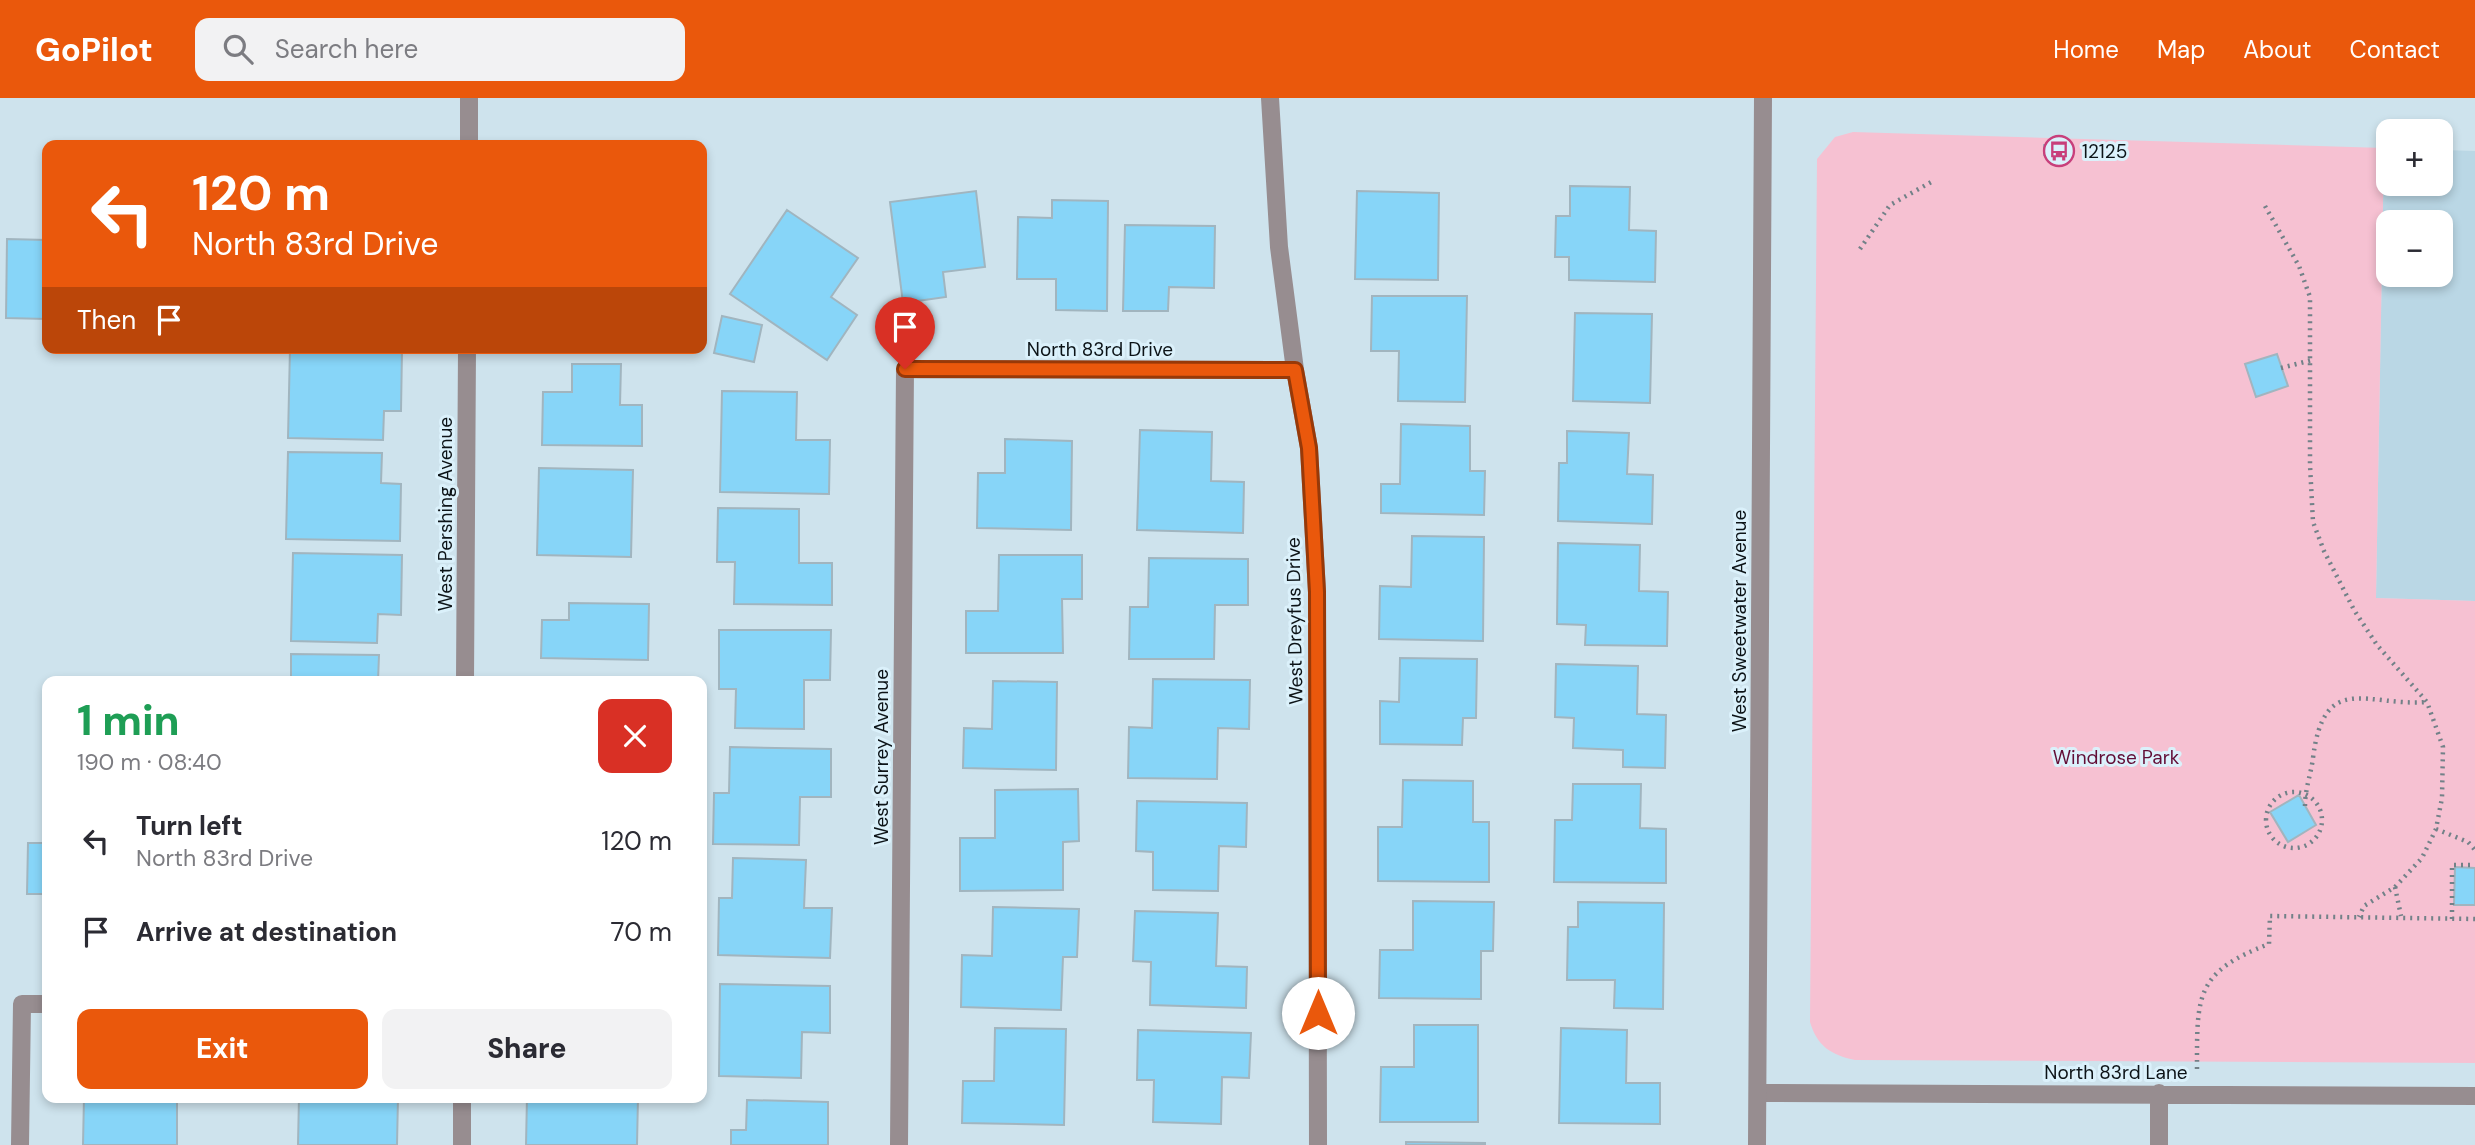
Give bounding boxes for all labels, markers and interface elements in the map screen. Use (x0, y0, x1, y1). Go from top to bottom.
search box (195, 18, 685, 81)
text: GoPilot (35, 28, 153, 71)
icon: search (219, 30, 257, 68)
text: Search here (275, 32, 418, 66)
text: Home (2053, 34, 2119, 65)
text: Map (2157, 34, 2205, 65)
text: About (2243, 34, 2312, 65)
text: Contact (2350, 34, 2440, 65)
map controls (2376, 119, 2453, 287)
button: + (2376, 119, 2453, 196)
bus stop icon: 12125 (2042, 134, 2076, 168)
place label: 12125 (2082, 139, 2127, 164)
text: 120 m (192, 161, 330, 225)
icon: left (77, 168, 168, 259)
button: − (2376, 210, 2453, 287)
text: North 83rd Drive (192, 223, 438, 265)
pin (875, 297, 935, 369)
icon: arrive (150, 301, 188, 339)
text: Then (77, 303, 136, 337)
icon: arrive (886, 308, 924, 346)
street label: North 83rd Drive (1027, 337, 1173, 362)
street label: West Pershing Avenue (433, 417, 458, 611)
street label: West Sweetwater Avenue (1727, 510, 1752, 732)
street label: West Dreyfus Drive (1281, 537, 1308, 705)
street label: West Surrey Avenue (869, 669, 894, 845)
text: 1 min (77, 693, 180, 748)
button: close (598, 699, 672, 773)
park label: Windrose Park (2053, 745, 2180, 770)
text: 190 m · 08:40 (77, 747, 222, 777)
text: Turn left (136, 809, 243, 843)
icon: left (77, 822, 115, 860)
text: 120 m (601, 824, 672, 858)
text: North 83rd Drive (136, 843, 313, 873)
icon: arrive (77, 913, 115, 951)
text: Arrive at destination (136, 915, 397, 949)
text: 70 m (611, 915, 672, 949)
position arrow (1281, 976, 1355, 1050)
button: Exit (77, 1009, 368, 1089)
button: Share (382, 1009, 672, 1089)
street label: North 83rd Lane (2044, 1060, 2188, 1085)

